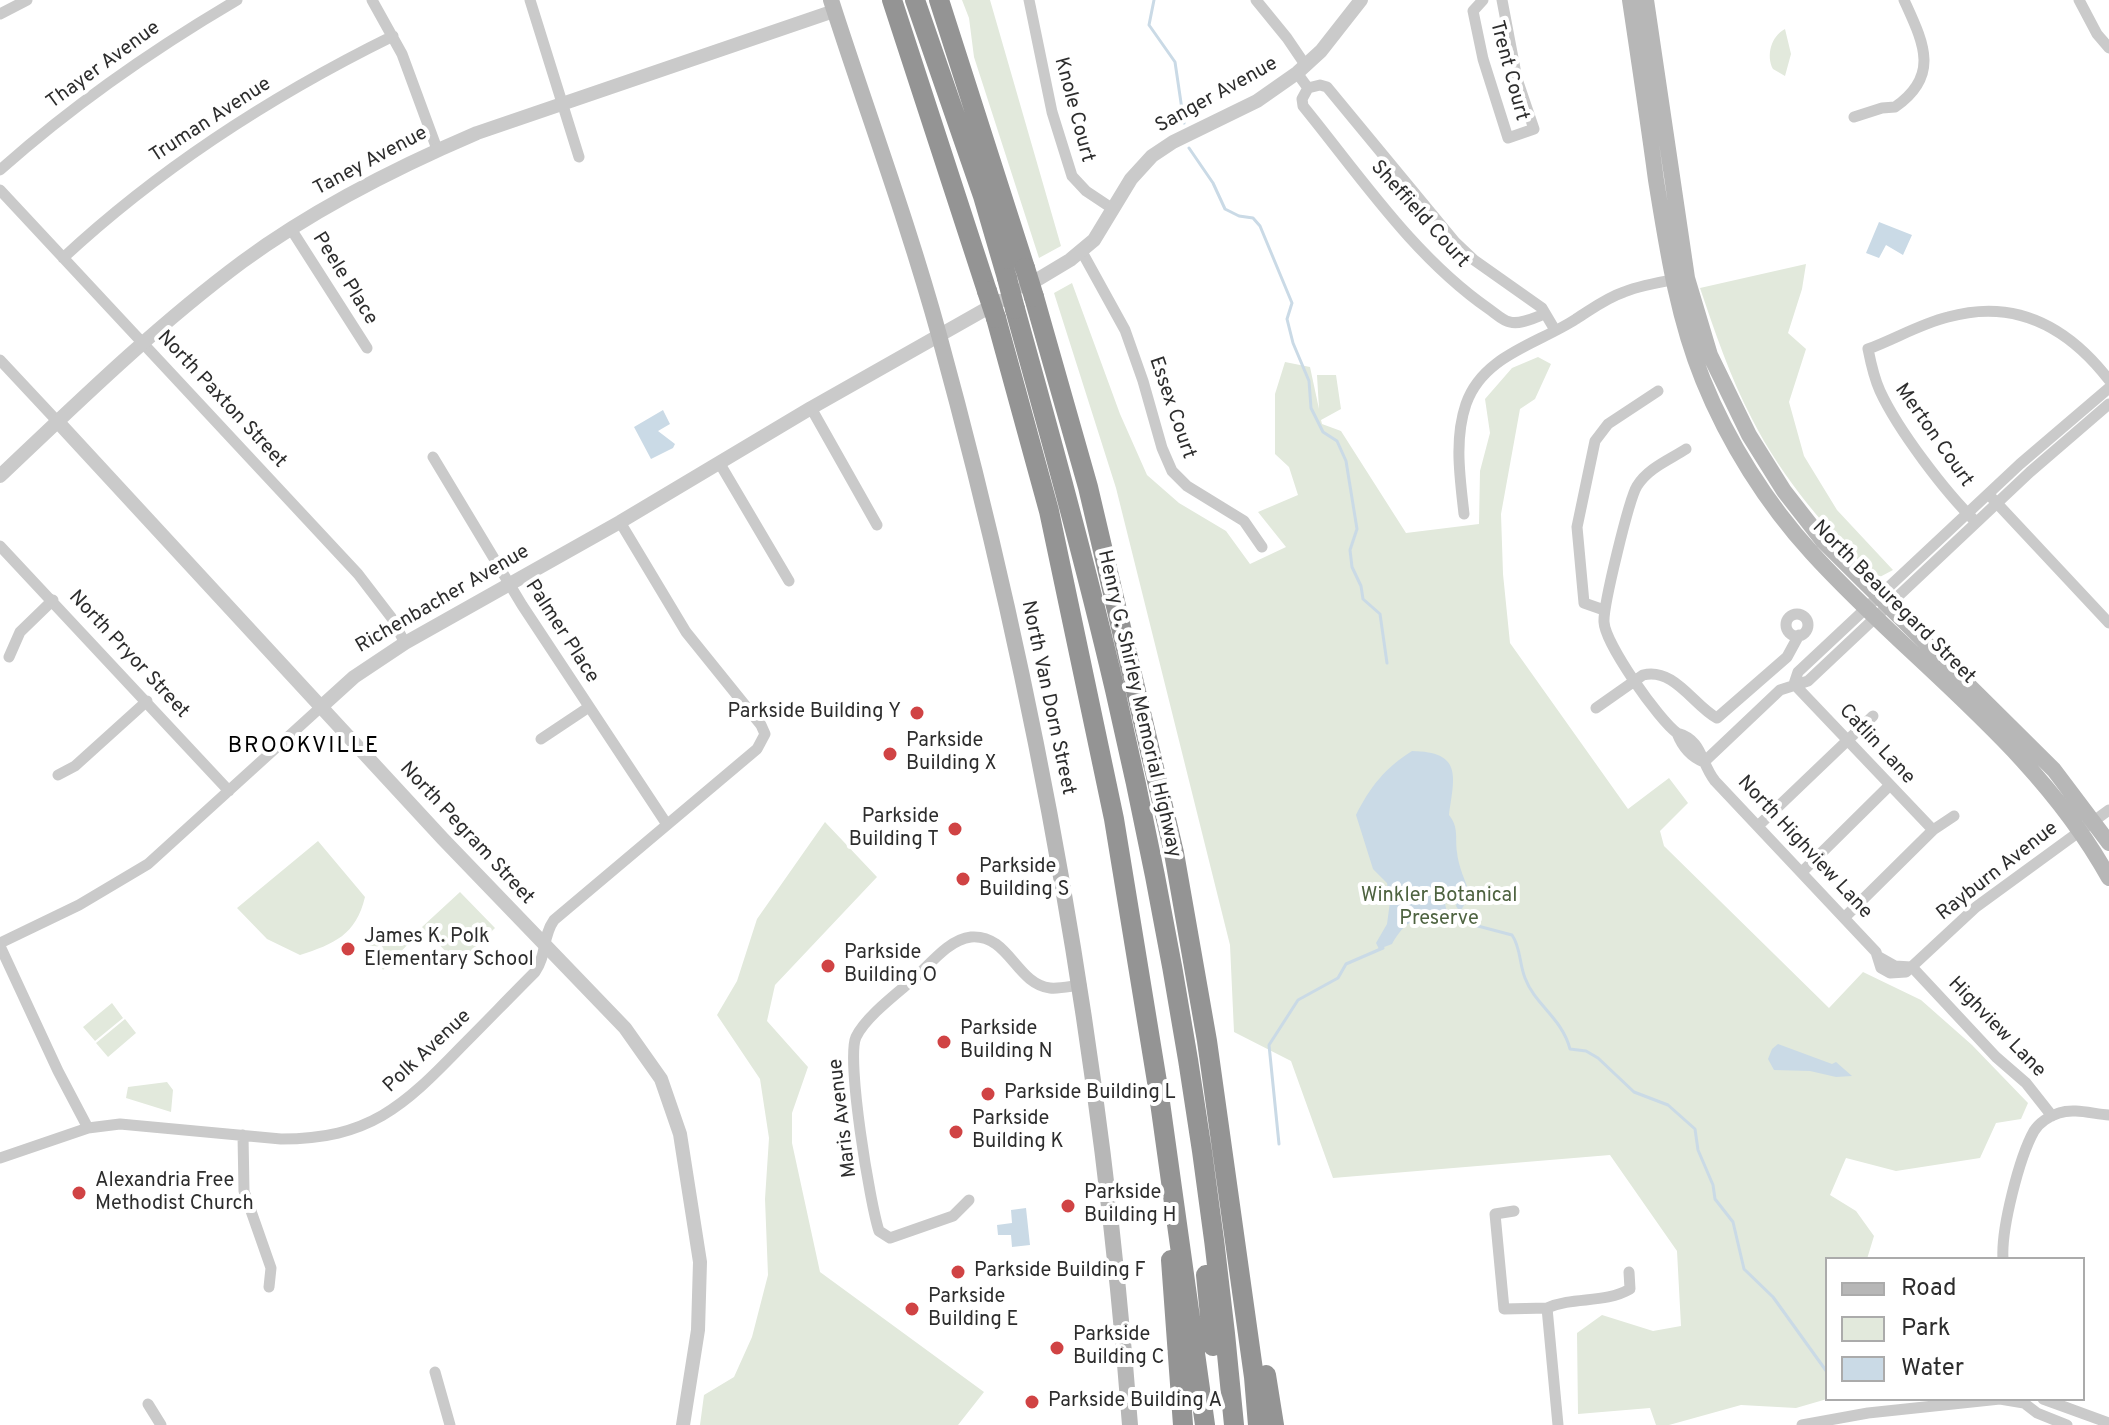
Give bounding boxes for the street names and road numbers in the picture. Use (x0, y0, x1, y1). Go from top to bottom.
street label: Thayer Avenue (43, 17, 165, 115)
street label: Trent Court (1483, 18, 1533, 124)
street label: Sanger Avenue (1152, 53, 1282, 139)
street label: Knole Court (1047, 55, 1099, 165)
street label: Truman Avenue (146, 73, 276, 169)
street label: Taney Avenue (310, 122, 432, 202)
street label: Sheffield Court (1365, 156, 1473, 274)
street label: Peele Place (306, 228, 382, 330)
street label: North Paxton Street (151, 326, 291, 474)
street label: Essex Court (1142, 354, 1200, 462)
street label: Merton Court (1889, 380, 1977, 492)
street label: North Beauregard Street (1806, 516, 1980, 690)
street label: Richenbacher Avenue (352, 541, 534, 659)
street label: Henry G. Shirley Memorial Highway (1091, 548, 1185, 860)
street label: Palmer Place (519, 576, 603, 688)
street label: North Pryor Street (63, 586, 193, 724)
street label: North Van Dorn Street (1015, 599, 1079, 797)
street label: Catlin Lane (1833, 700, 1919, 790)
street label: North Pegram Street (394, 758, 538, 910)
street label: North Highview Lane (1731, 771, 1877, 925)
street label: Rayburn Avenue (1933, 817, 2063, 927)
street label: Highview Lane (1942, 973, 2050, 1083)
street label: Polk Avenue (379, 1005, 477, 1099)
street label: Maris Avenue (825, 1057, 863, 1179)

